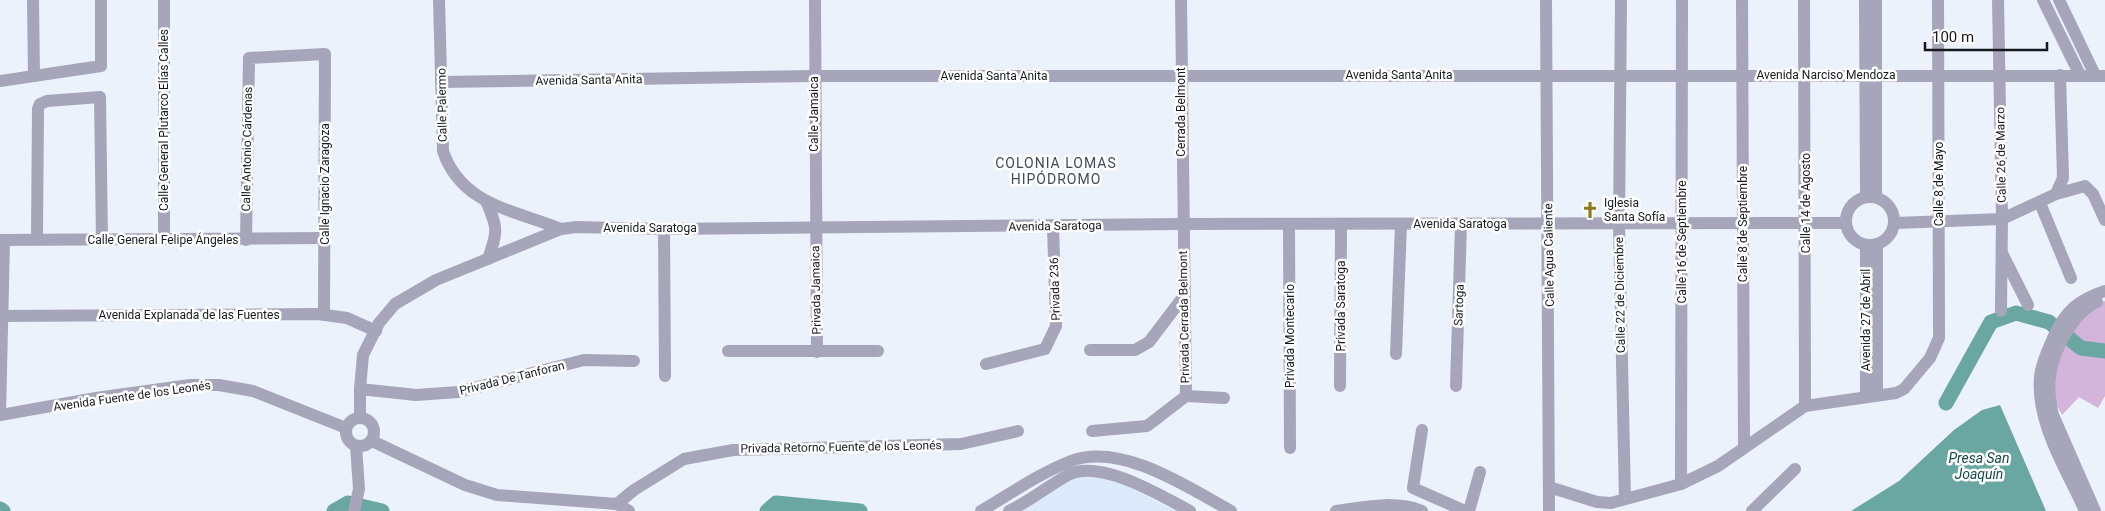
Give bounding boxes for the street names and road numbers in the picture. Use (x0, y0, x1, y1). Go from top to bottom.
street label: Calle General Plutarco Elías Calles (157, 29, 171, 211)
street label: Cerrada Belmont (1174, 67, 1188, 157)
street label: Calle Palermo (434, 68, 450, 142)
street label: Avenida Santa Anita (1346, 68, 1453, 82)
street label: Avenida Narciso Mendoza (1756, 68, 1896, 82)
street label: Avenida Santa Anita (941, 69, 1048, 83)
street label: Avenida Santa Anita (535, 72, 643, 88)
street label: Calle Jamaica (807, 76, 821, 152)
street label: Calle Antonio Cárdenas (239, 87, 255, 211)
street label: Calle 26 de Marzo (1993, 107, 2009, 203)
street label: Calle Ignacio Zaragoza (318, 123, 332, 245)
street label: Calle 8 de Mayo (1932, 142, 1946, 226)
street label: Calle 14 de Agosto (1799, 153, 1813, 253)
street label: Calle 8 de Septiembre (1736, 166, 1750, 282)
street label: Calle 16 de Septiembre (1675, 180, 1689, 304)
street label: Calle Agua Caliente (1541, 203, 1557, 307)
street label: Avenida Saratoga (1413, 217, 1507, 231)
street label: Avenida Saratoga (1008, 218, 1102, 234)
street label: Avenida Saratoga (603, 221, 697, 235)
street label: Calle General Felipe Ángeles (87, 232, 239, 247)
street label: Calle 22 de Diciembre (1612, 237, 1628, 353)
street label: Privada Jamaica (808, 245, 824, 335)
street label: Privada Cerrada Belmont (1176, 251, 1192, 383)
street label: Privada 236 (1047, 257, 1063, 321)
street label: Privada Saratoga (1334, 260, 1348, 352)
street label: Avenida 27 de Abril (1859, 269, 1873, 371)
street label: Privada Montecarlo (1283, 284, 1297, 388)
street label: Sartoga (1451, 284, 1467, 326)
street label: Avenida Explanada de las Fuentes (98, 308, 280, 322)
street label: Privada De Tanforan (458, 358, 566, 398)
street label: Avenida Fuente de los Leonés (52, 378, 212, 414)
street label: Privada Retorno Fuente de los Leonés (740, 438, 942, 456)

